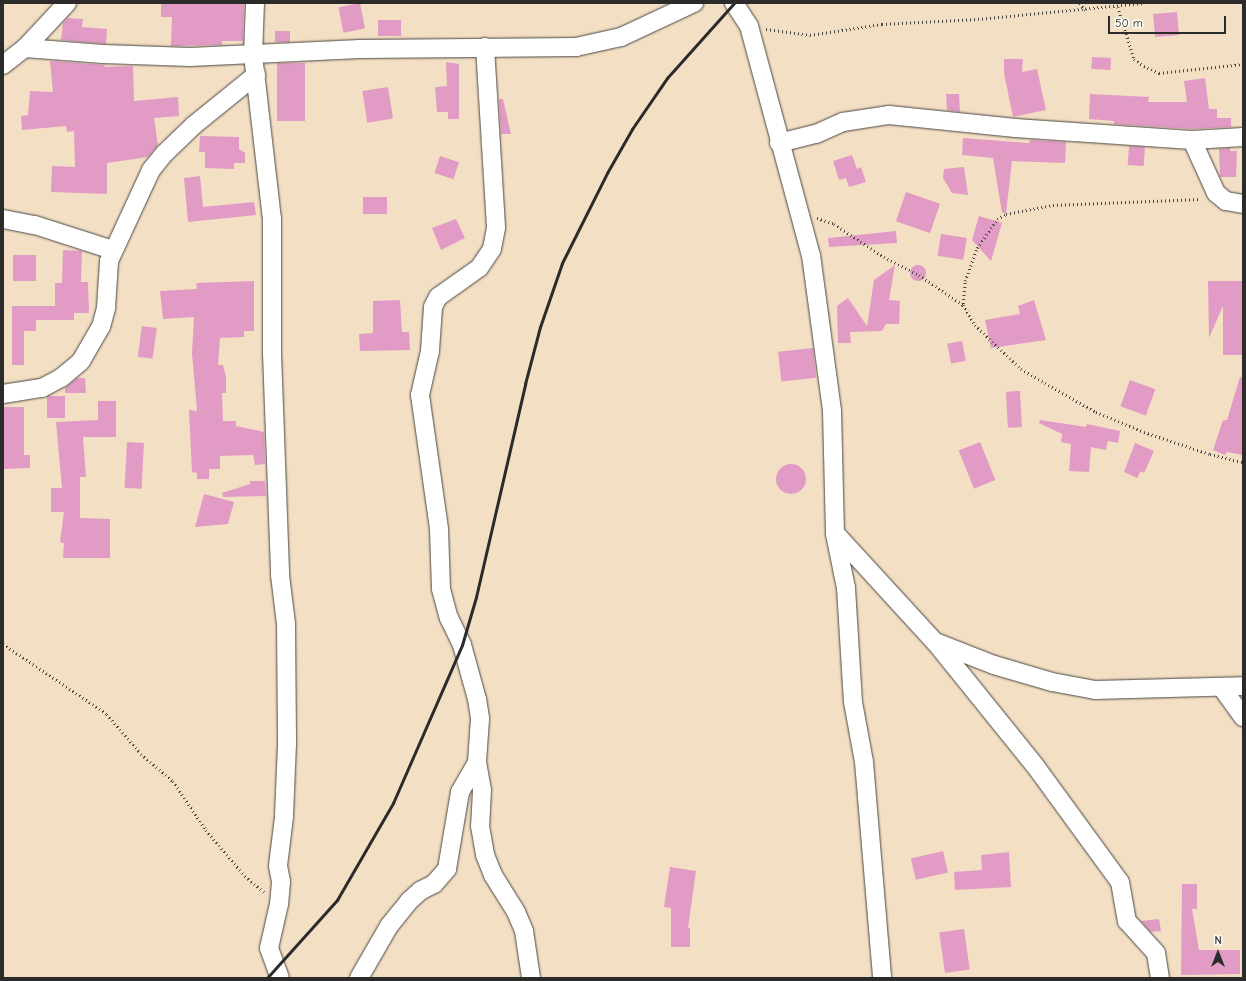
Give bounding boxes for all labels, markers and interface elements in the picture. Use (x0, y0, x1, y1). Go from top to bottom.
scale bar (1110, 8, 1228, 34)
text: 50 m (1115, 16, 1143, 30)
north arrow (1198, 933, 1238, 973)
text: N (1214, 934, 1222, 947)

